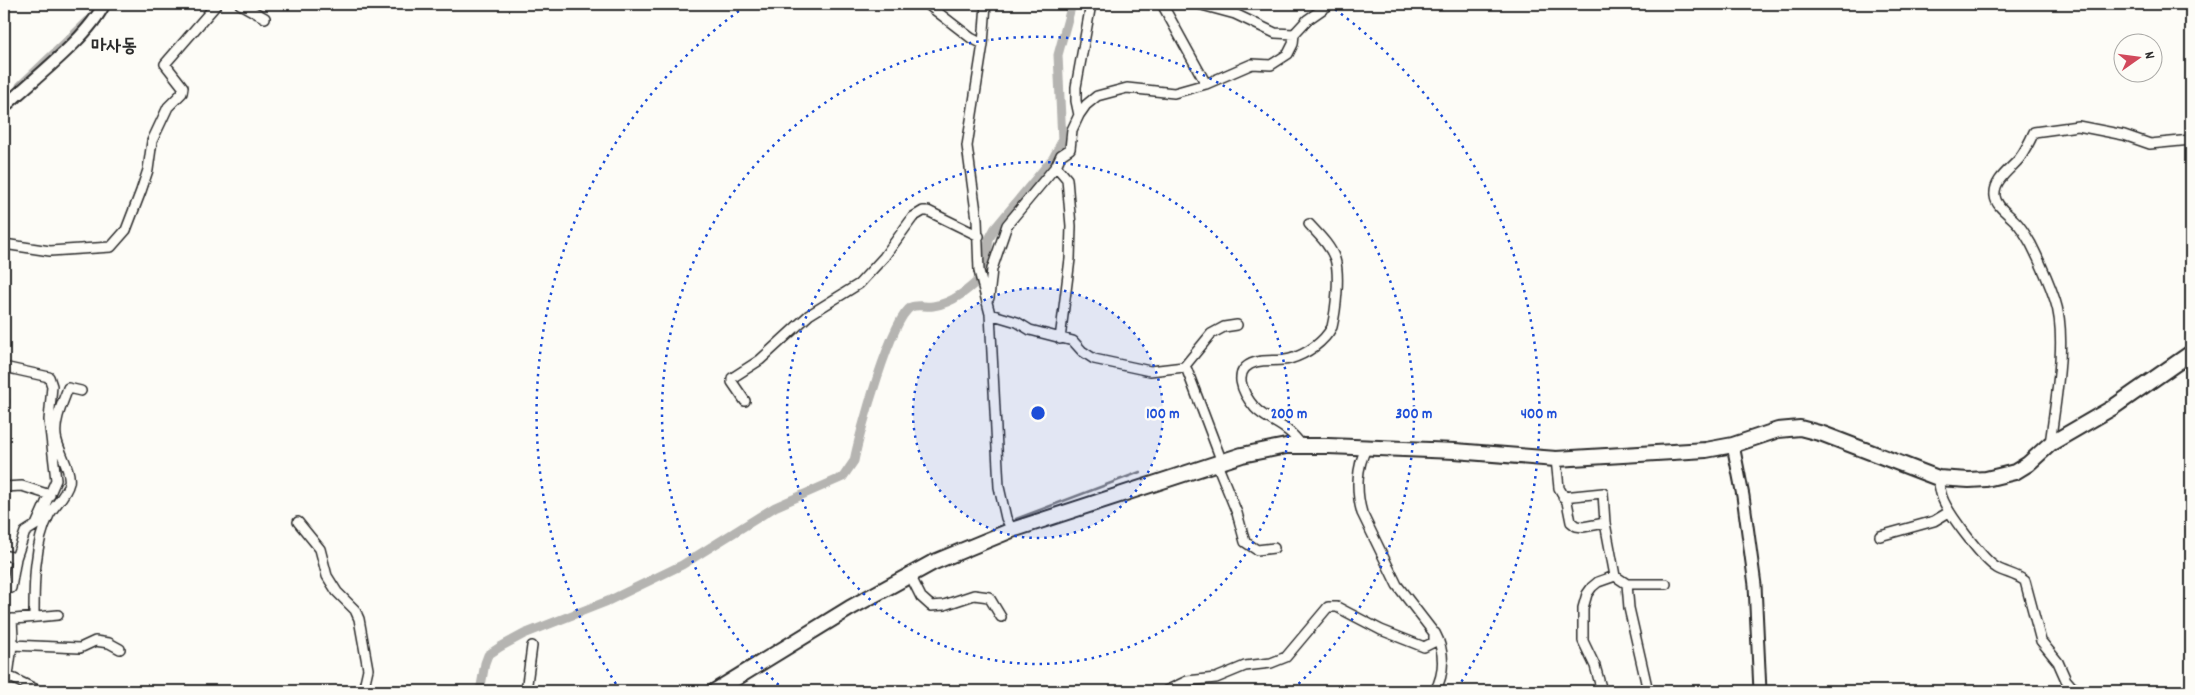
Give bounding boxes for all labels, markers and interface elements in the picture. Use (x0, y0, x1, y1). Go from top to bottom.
north arrow (2112, 32, 2162, 82)
district label: 마사동 (91, 34, 137, 61)
text: N (2138, 50, 2159, 61)
centre of rings (1029, 404, 1047, 422)
text: 100 m (1146, 404, 1180, 426)
text: 200 m (1271, 404, 1307, 426)
text: 300 m (1396, 404, 1432, 426)
text: 400 m (1521, 404, 1557, 426)

